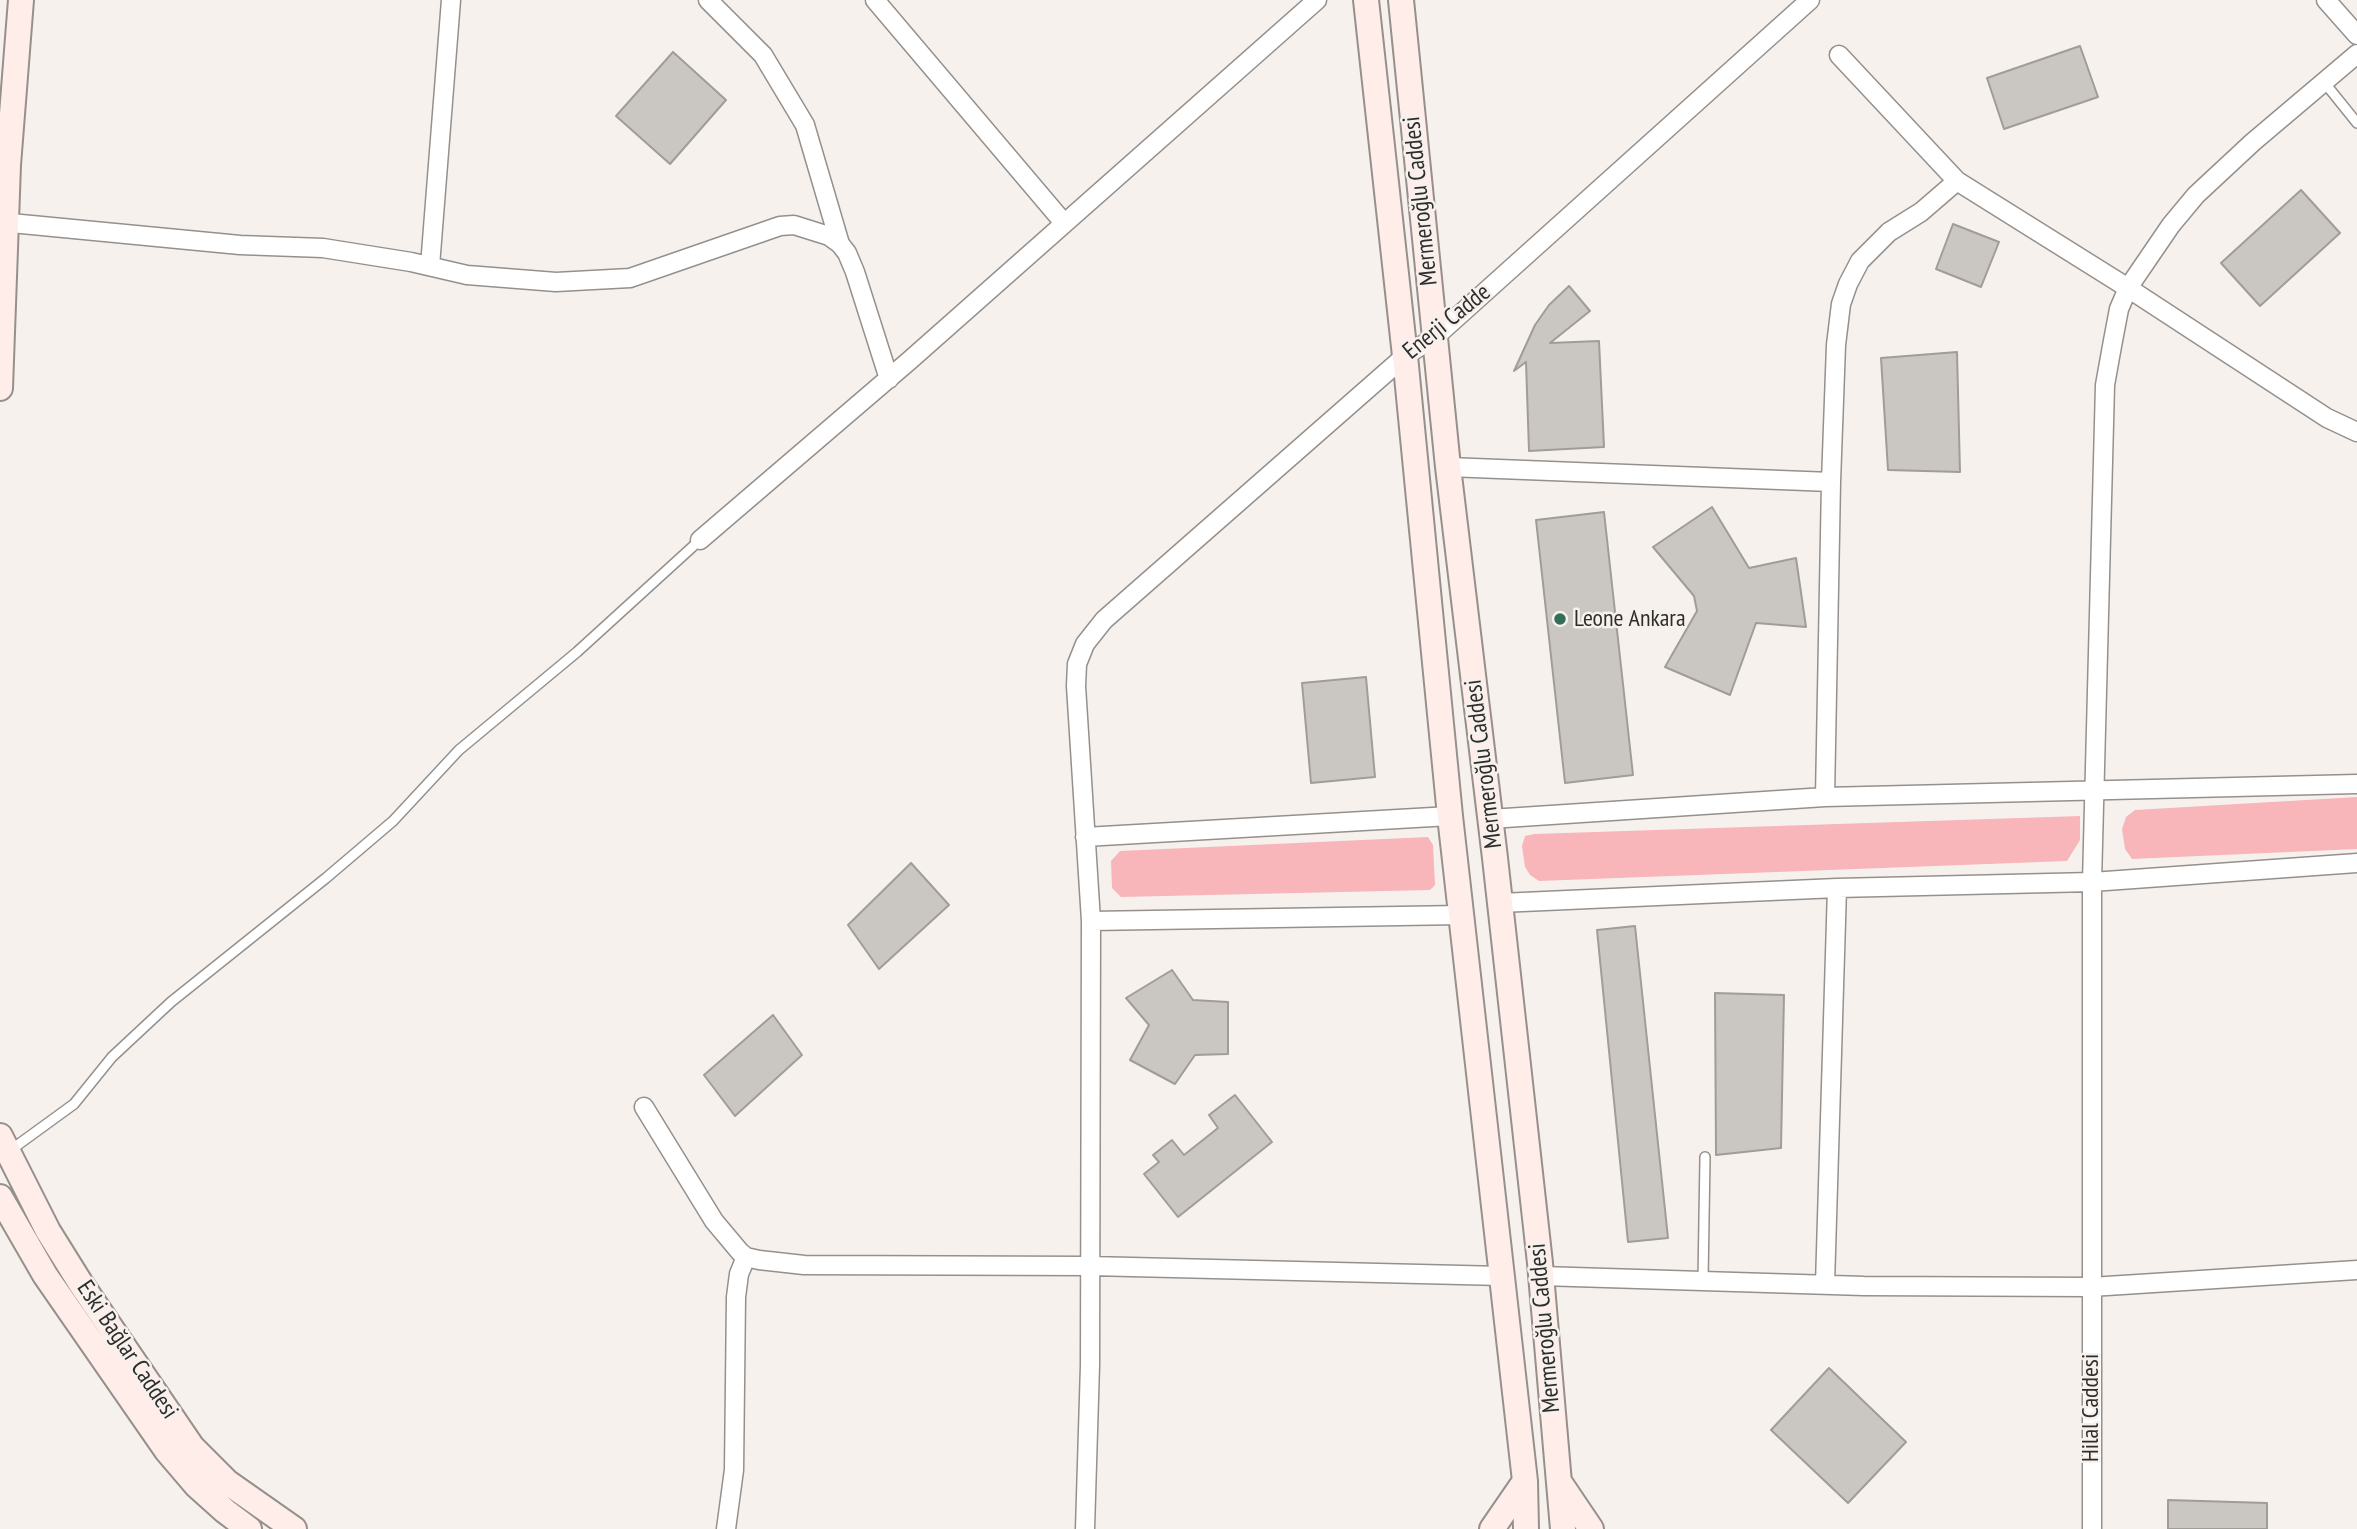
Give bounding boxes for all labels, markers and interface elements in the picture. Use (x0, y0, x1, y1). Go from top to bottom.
street label: Mermeroğlu Caddesi (1398, 115, 1444, 287)
street label: Enerji Cadde (1398, 278, 1496, 366)
place label: Leone Ankara (1574, 605, 1686, 633)
marker: Leone Ankara (1552, 611, 1568, 627)
street label: Mermeroğlu Caddesi (1459, 678, 1509, 850)
street label: Mermeroğlu Caddesi (1523, 1242, 1567, 1414)
street label: Eski Bağlar Caddesi (70, 1275, 184, 1425)
street label: Hilal Caddesi (2077, 1354, 2105, 1462)

